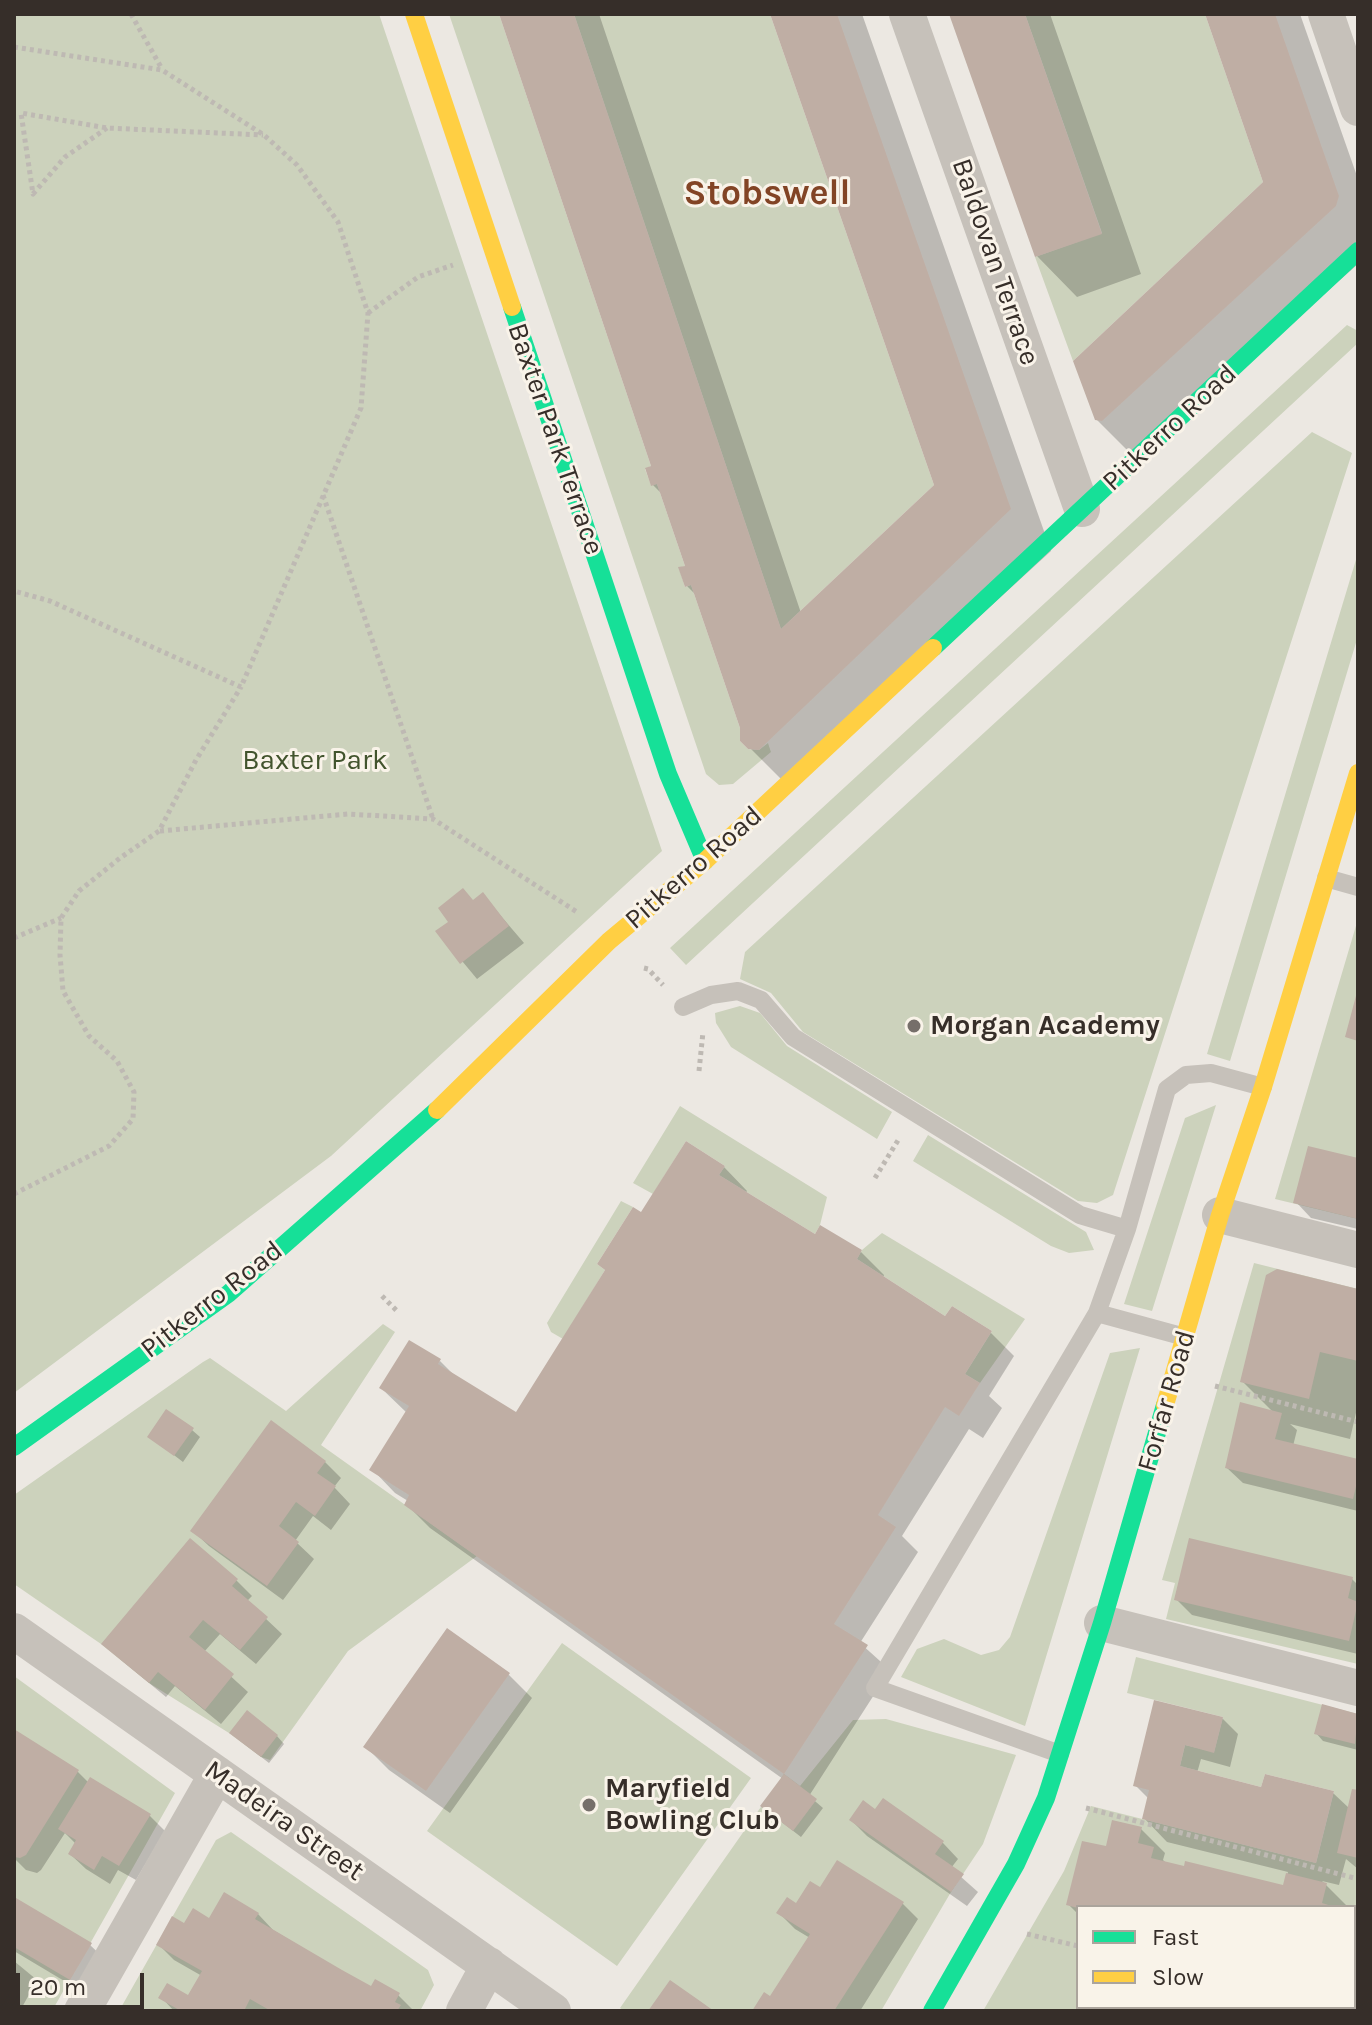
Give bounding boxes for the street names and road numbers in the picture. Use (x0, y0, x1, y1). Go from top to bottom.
street label: Baldovan Terrace (944, 154, 1046, 370)
street label: Baxter Park Terrace (500, 319, 610, 559)
street label: Pitkerro Road (1096, 357, 1244, 499)
street label: Pitkerro Road (618, 799, 770, 937)
street label: Pitkerro Road (134, 1234, 290, 1366)
street label: Forfar Road (1131, 1326, 1203, 1476)
street label: Madeira Street (198, 1753, 370, 1889)

